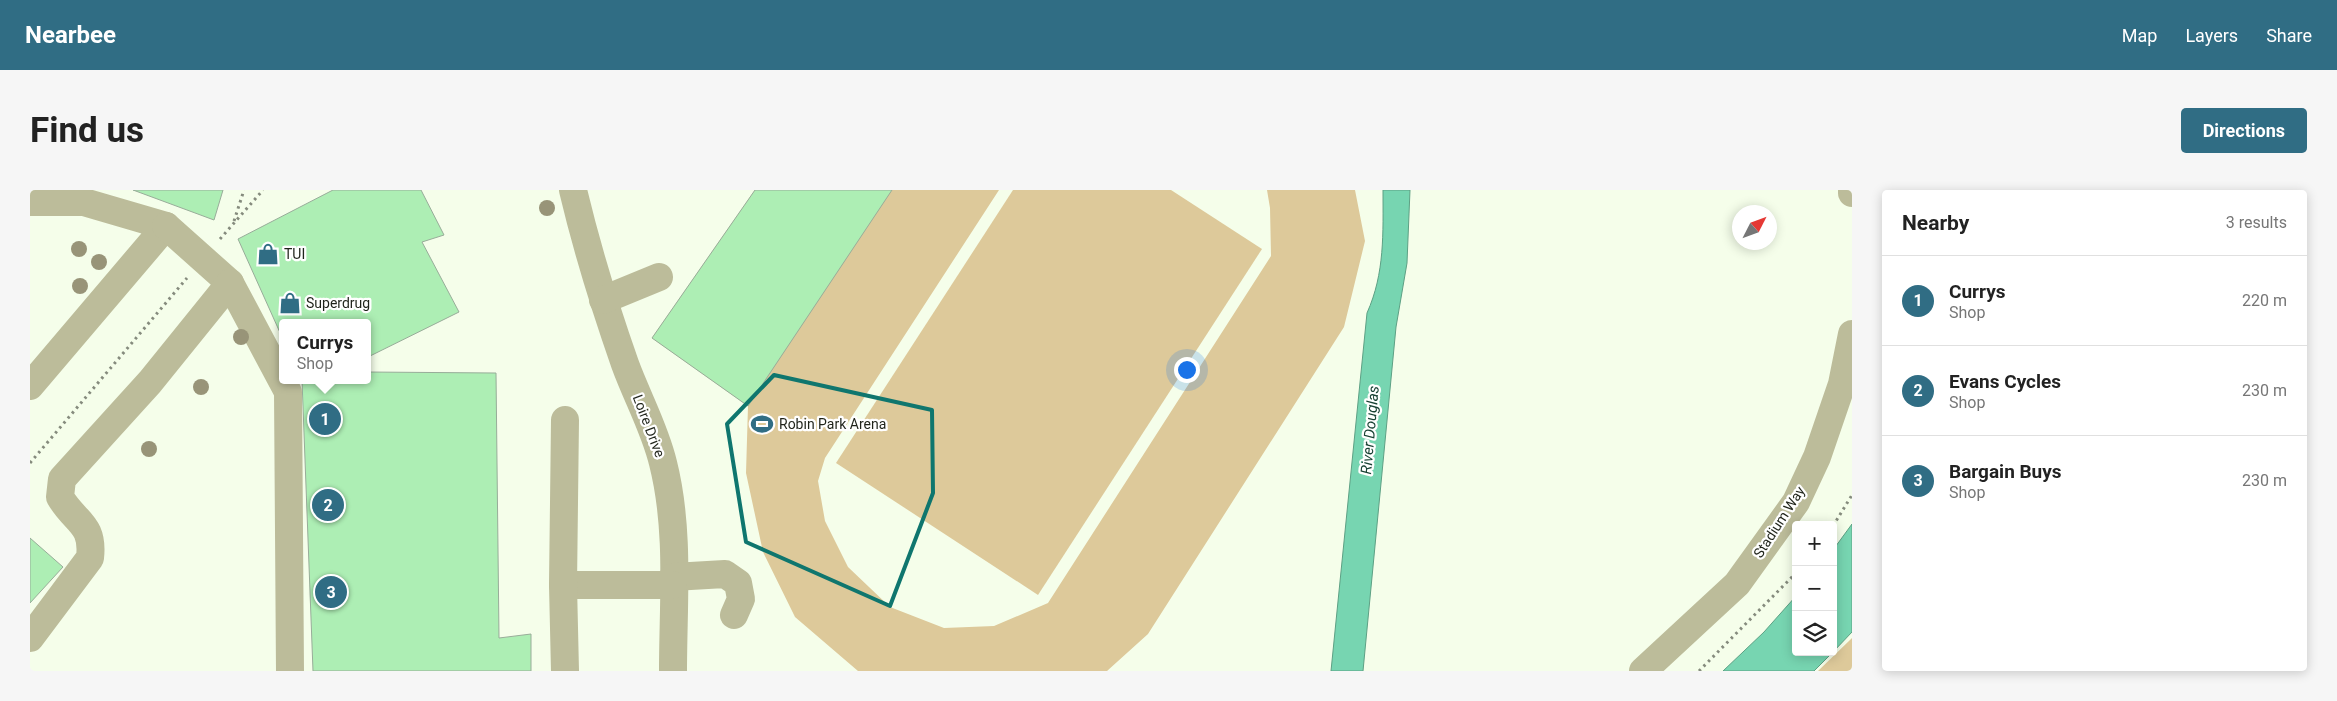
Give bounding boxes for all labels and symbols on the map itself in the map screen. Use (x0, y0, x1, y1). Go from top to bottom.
north arrow (1732, 205, 1777, 250)
shop icon: TUI (255, 241, 281, 267)
place label: TUI (284, 246, 305, 262)
shop icon: Superdrug (277, 290, 303, 316)
place label: Superdrug (306, 295, 370, 311)
your location (1174, 357, 1200, 383)
water label: River Douglas (1357, 385, 1383, 475)
street label: Loire Drive (630, 392, 668, 460)
pin: 1 (309, 400, 341, 438)
sports icon: Robin Park Arena (749, 411, 775, 437)
place label: Robin Park Arena (779, 416, 886, 432)
street label: Stadium Way (1750, 483, 1808, 561)
pin: 2 (312, 486, 344, 524)
pin: 3 (315, 573, 347, 611)

